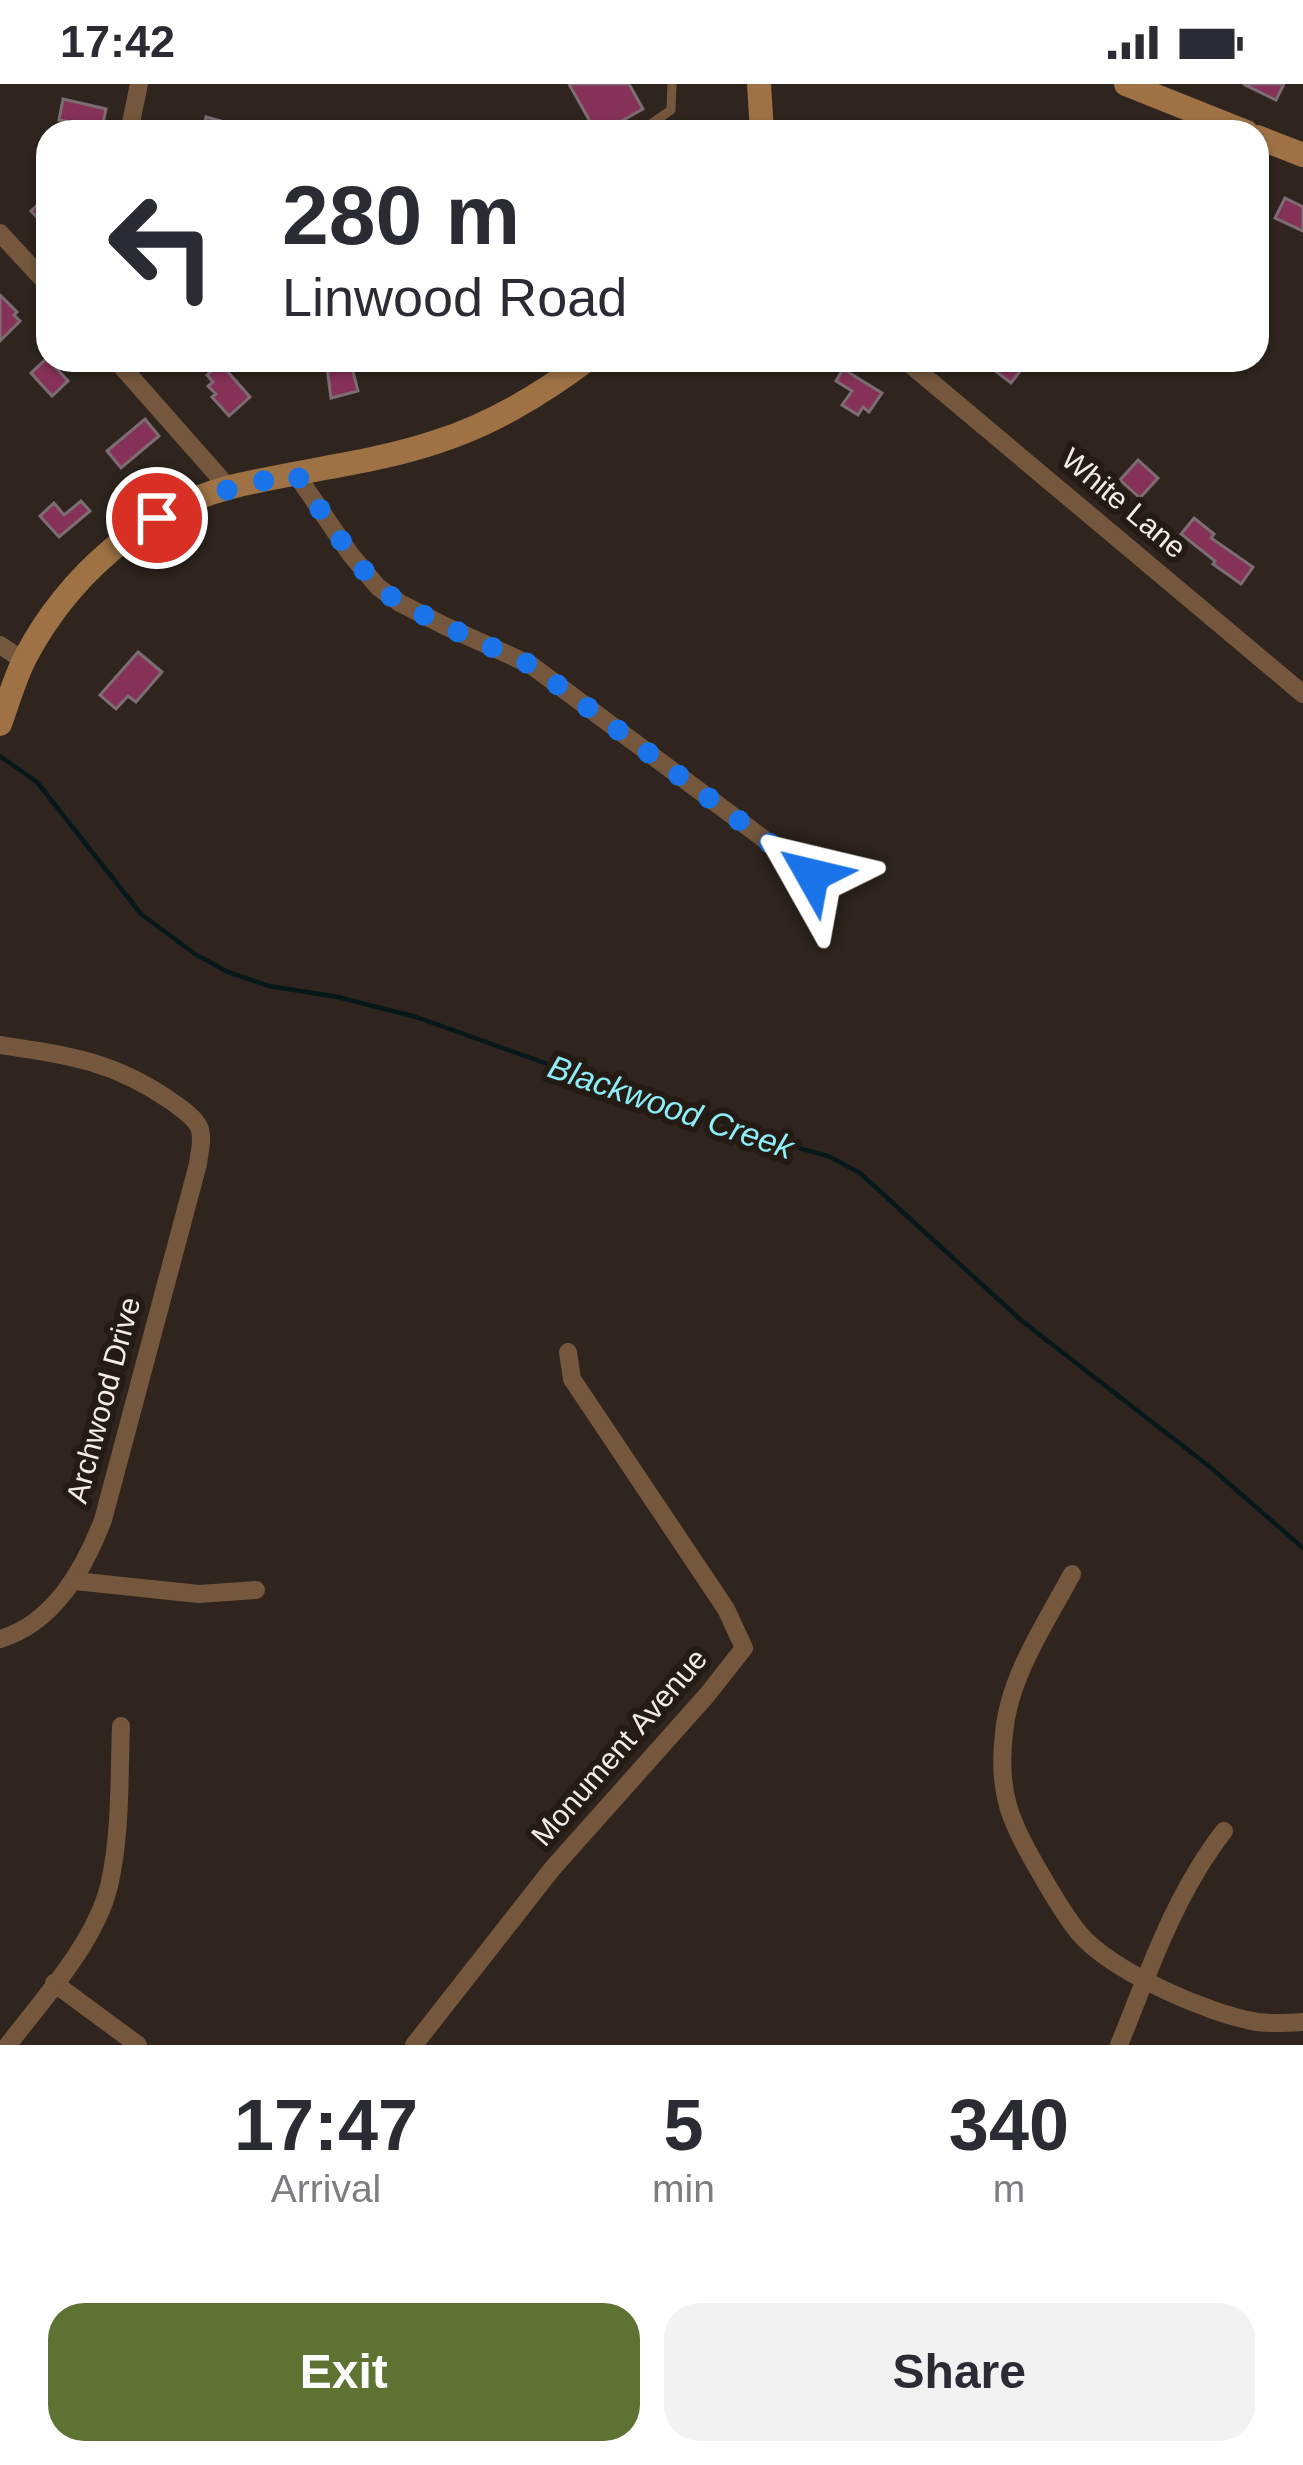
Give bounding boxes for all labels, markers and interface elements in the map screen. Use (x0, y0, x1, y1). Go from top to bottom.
text: 17:42 (60, 16, 175, 67)
icon: left (84, 168, 240, 324)
text: 280 m (282, 168, 520, 262)
text: Linwood Road (282, 267, 627, 327)
street label: White Lane (1055, 442, 1193, 564)
pin (106, 467, 208, 569)
icon: arrive (124, 485, 190, 551)
position arrow (749, 812, 875, 938)
water label: Blackwood Creek (544, 1048, 800, 1167)
street label: Archwood Drive (60, 1293, 146, 1507)
street label: Monument Avenue (525, 1642, 713, 1852)
text: 17:47 (234, 2085, 418, 2165)
text: 5 (663, 2085, 704, 2165)
text: 340 (949, 2085, 1069, 2165)
text: Arrival (271, 2167, 381, 2210)
text: min (652, 2167, 715, 2210)
text: m (993, 2167, 1025, 2210)
button: Exit (48, 2303, 640, 2441)
button: Share (664, 2303, 1255, 2441)

